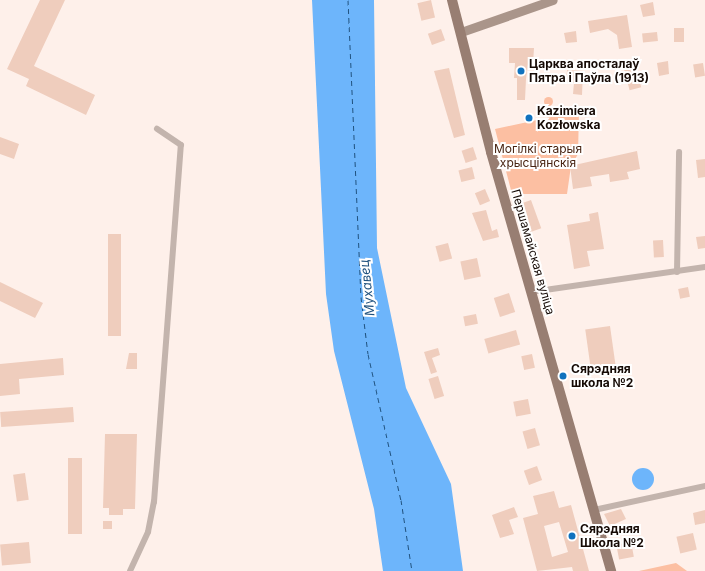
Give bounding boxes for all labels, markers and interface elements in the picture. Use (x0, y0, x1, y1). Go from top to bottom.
place label: Царква апосталаў Пятра і Паўла (1913) (529, 57, 649, 85)
marker: Царква апосталаў Пятра і Паўла (1913) (516, 66, 526, 76)
place label: Kazimiera Kozłowska (537, 104, 600, 132)
marker: Kazimiera Kozłowska (524, 113, 534, 123)
park label: Могілкі старыя хрысціянскія (494, 142, 582, 170)
street label: Першамайская вуліца (508, 188, 558, 316)
water label: Мухавец (356, 259, 378, 317)
place label: Сярэдняя школа №2 (571, 362, 633, 390)
marker: Сярэдняя школа №2 (558, 371, 568, 381)
place label: Сярэдняя Школа №2 (580, 522, 644, 550)
marker: Сярэдняя Школа №2 (567, 531, 577, 541)

